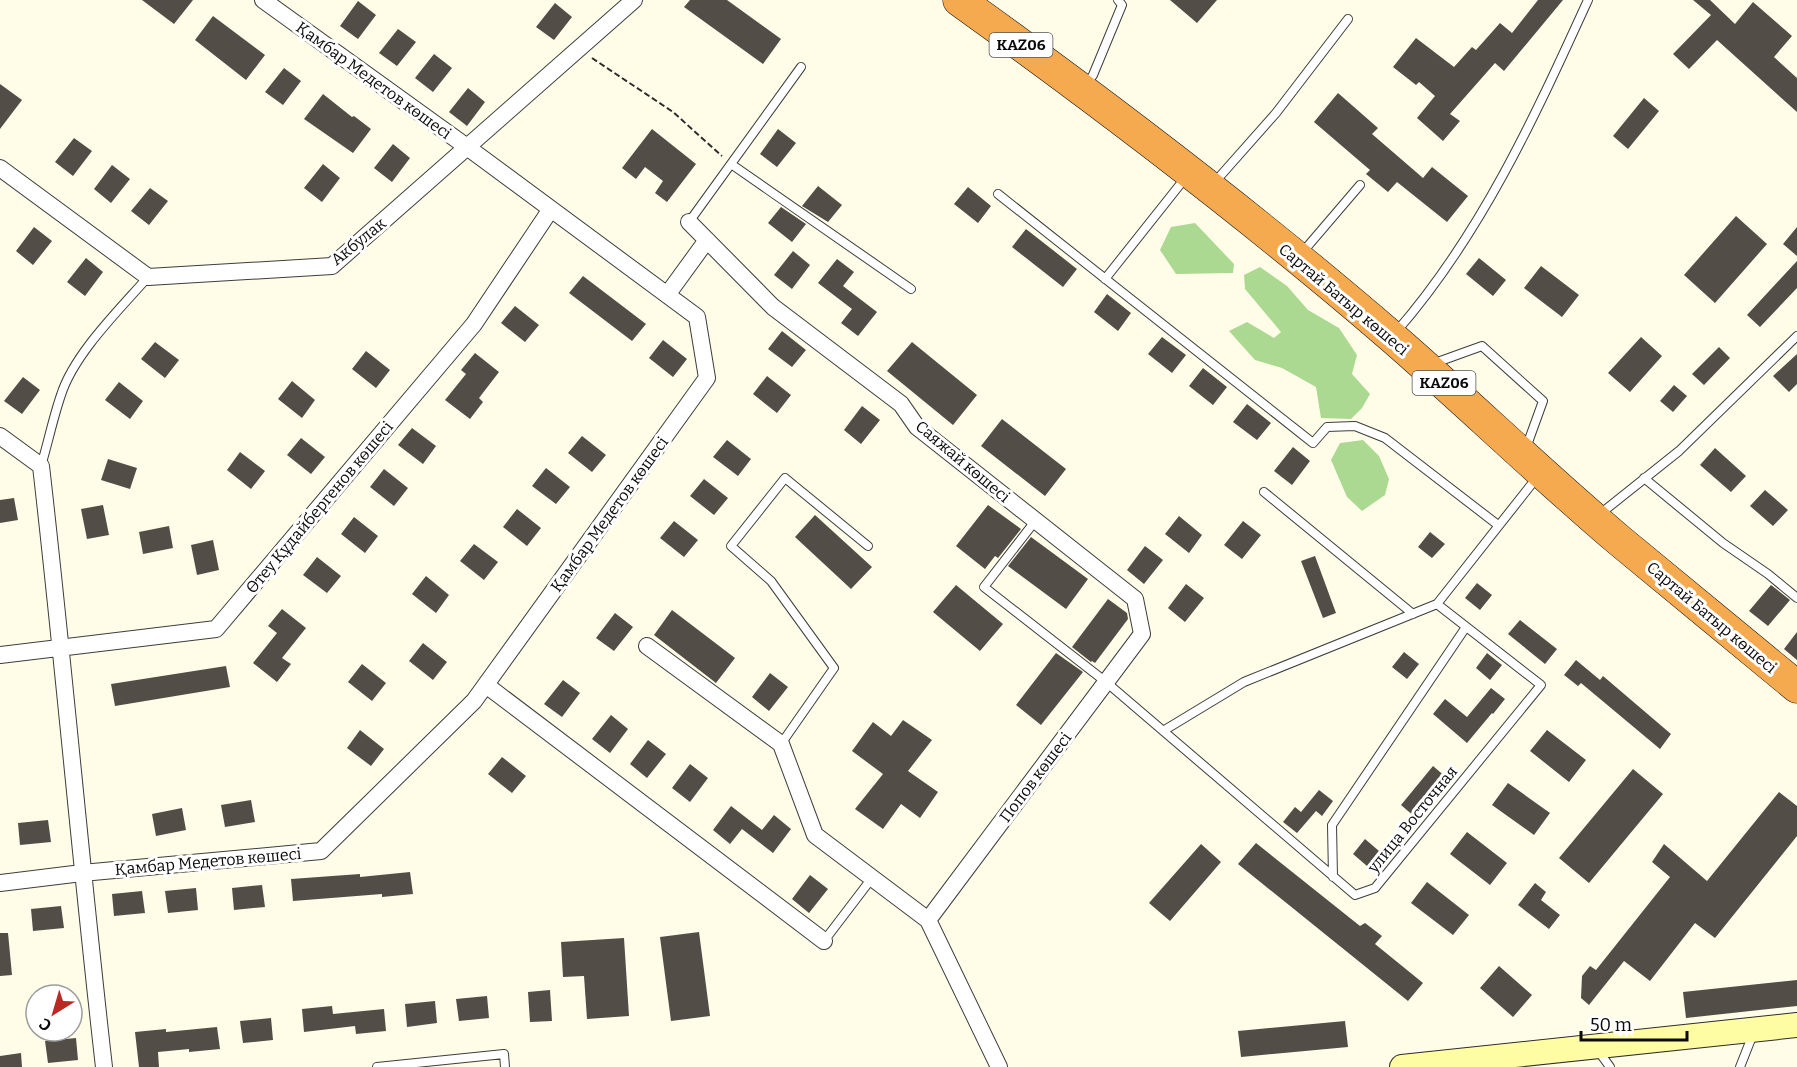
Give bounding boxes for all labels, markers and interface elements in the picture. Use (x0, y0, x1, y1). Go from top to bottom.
street label: Қамбар Медетов көшесі (292, 18, 455, 143)
road number: KАZ06 (990, 33, 1052, 57)
street label: Акбулак (327, 213, 390, 269)
street label: Сартай Батыр көшесі (1275, 240, 1413, 359)
road number: KАZ06 (1412, 371, 1476, 395)
street label: Саяжай көшесі (912, 416, 1014, 506)
street label: Өтеу Құдайбергенов көшесі (242, 417, 397, 597)
street label: Қамбар Медетов көшесі (547, 433, 672, 596)
street label: Сартай Батыр көшесі (1643, 558, 1781, 677)
street label: Попов көшесі (996, 729, 1075, 826)
street label: улица Восточная (1363, 762, 1461, 877)
street label: Қамбар Медетов көшесі (114, 844, 302, 879)
north arrow (24, 983, 84, 1043)
scale bar (1581, 1004, 1688, 1042)
text: С (36, 1014, 55, 1035)
text: 50 m (1590, 1014, 1632, 1036)

